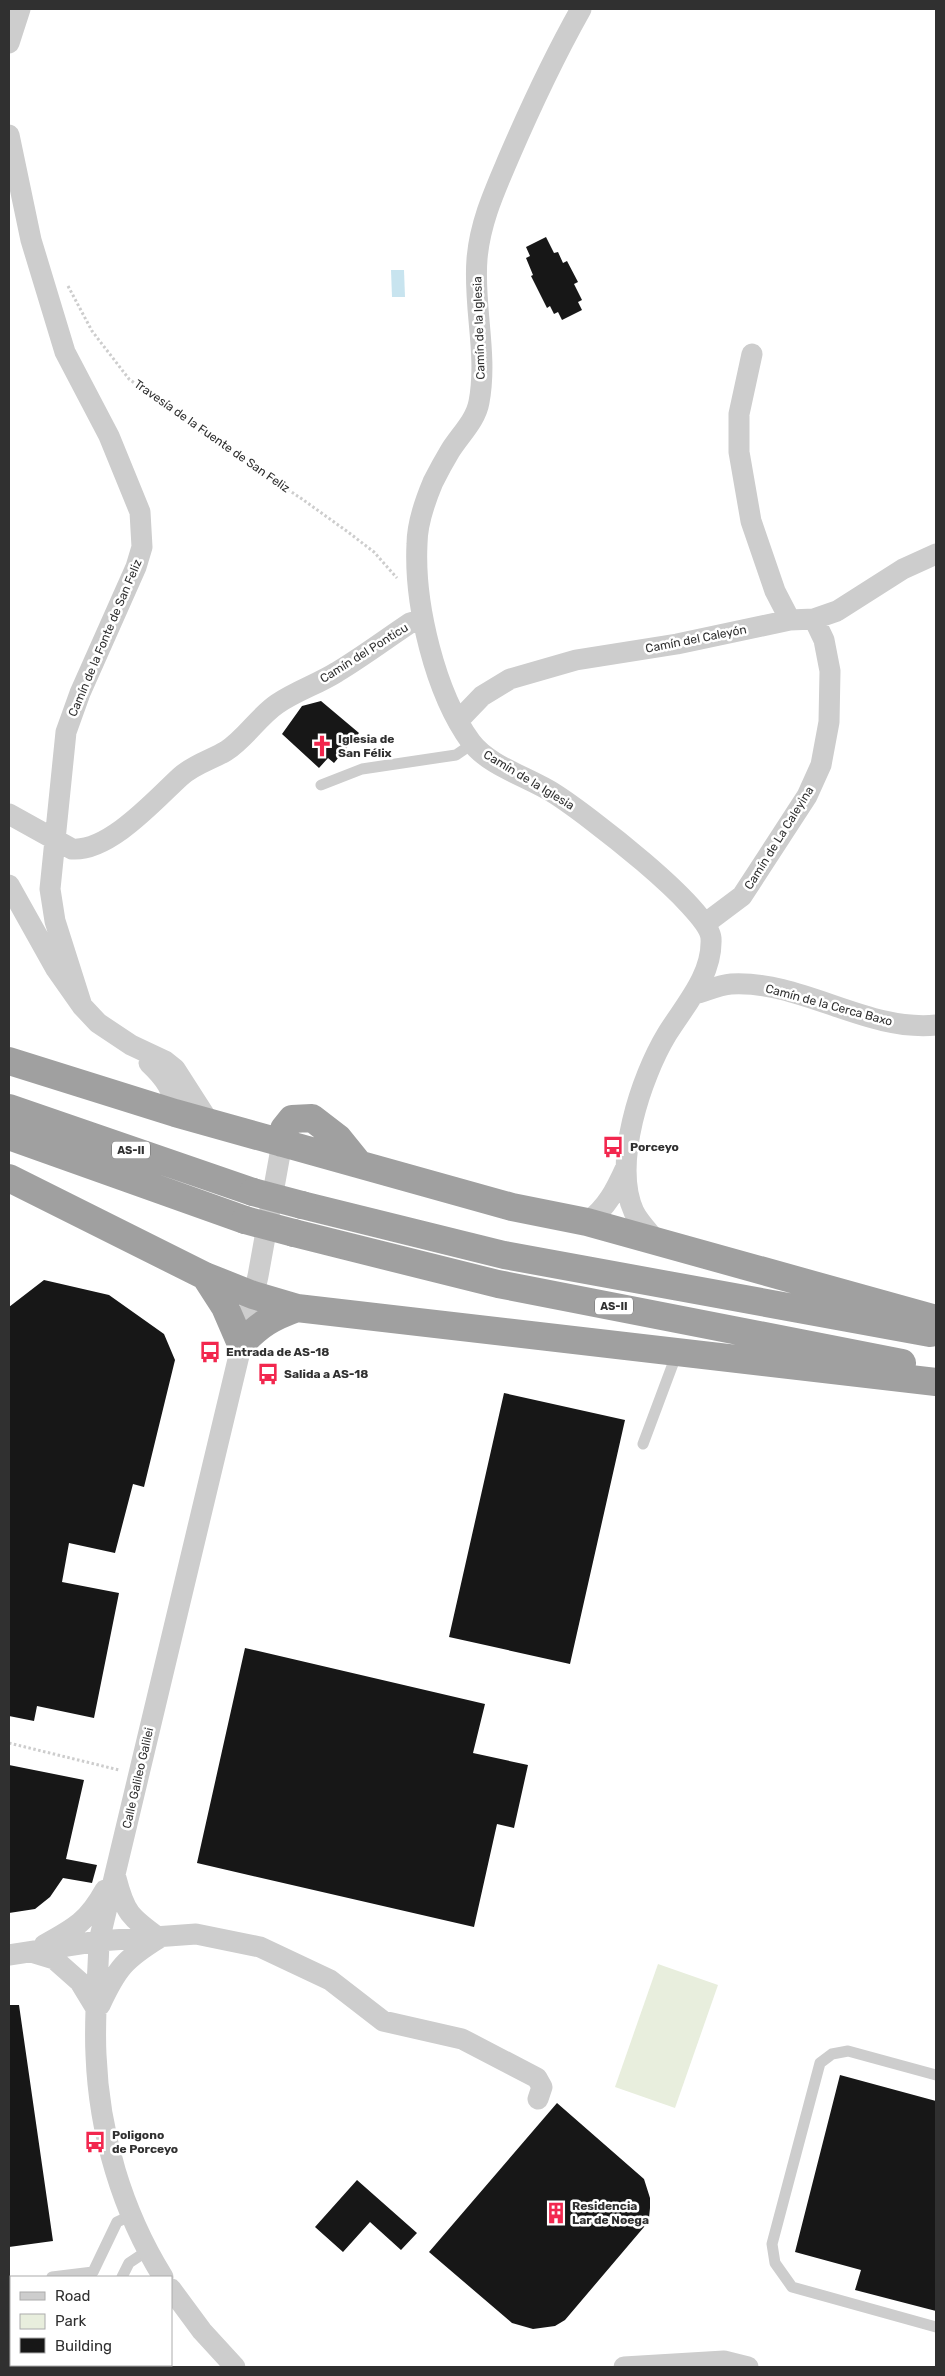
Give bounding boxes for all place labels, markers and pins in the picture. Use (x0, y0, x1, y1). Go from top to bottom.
place label: Iglesia de San Félix (338, 732, 394, 760)
church icon: Iglesia de San Félix (309, 733, 335, 759)
bus stop icon: Porceyo (600, 1134, 626, 1160)
place label: Porceyo (630, 1140, 679, 1154)
bus stop icon: Entrada de AS-18 (197, 1339, 223, 1365)
place label: Entrada de AS-18 (226, 1345, 329, 1359)
bus stop icon: Salida a AS-18 (255, 1361, 281, 1387)
place label: Salida a AS-18 (284, 1367, 368, 1381)
place label: Poligono de Porceyo (112, 2128, 178, 2156)
bus stop icon: Poligono de Porceyo (82, 2129, 108, 2155)
place label: Residencia Lar de Noega (572, 2199, 649, 2227)
building icon: Residencia Lar de Noega (543, 2200, 569, 2226)

